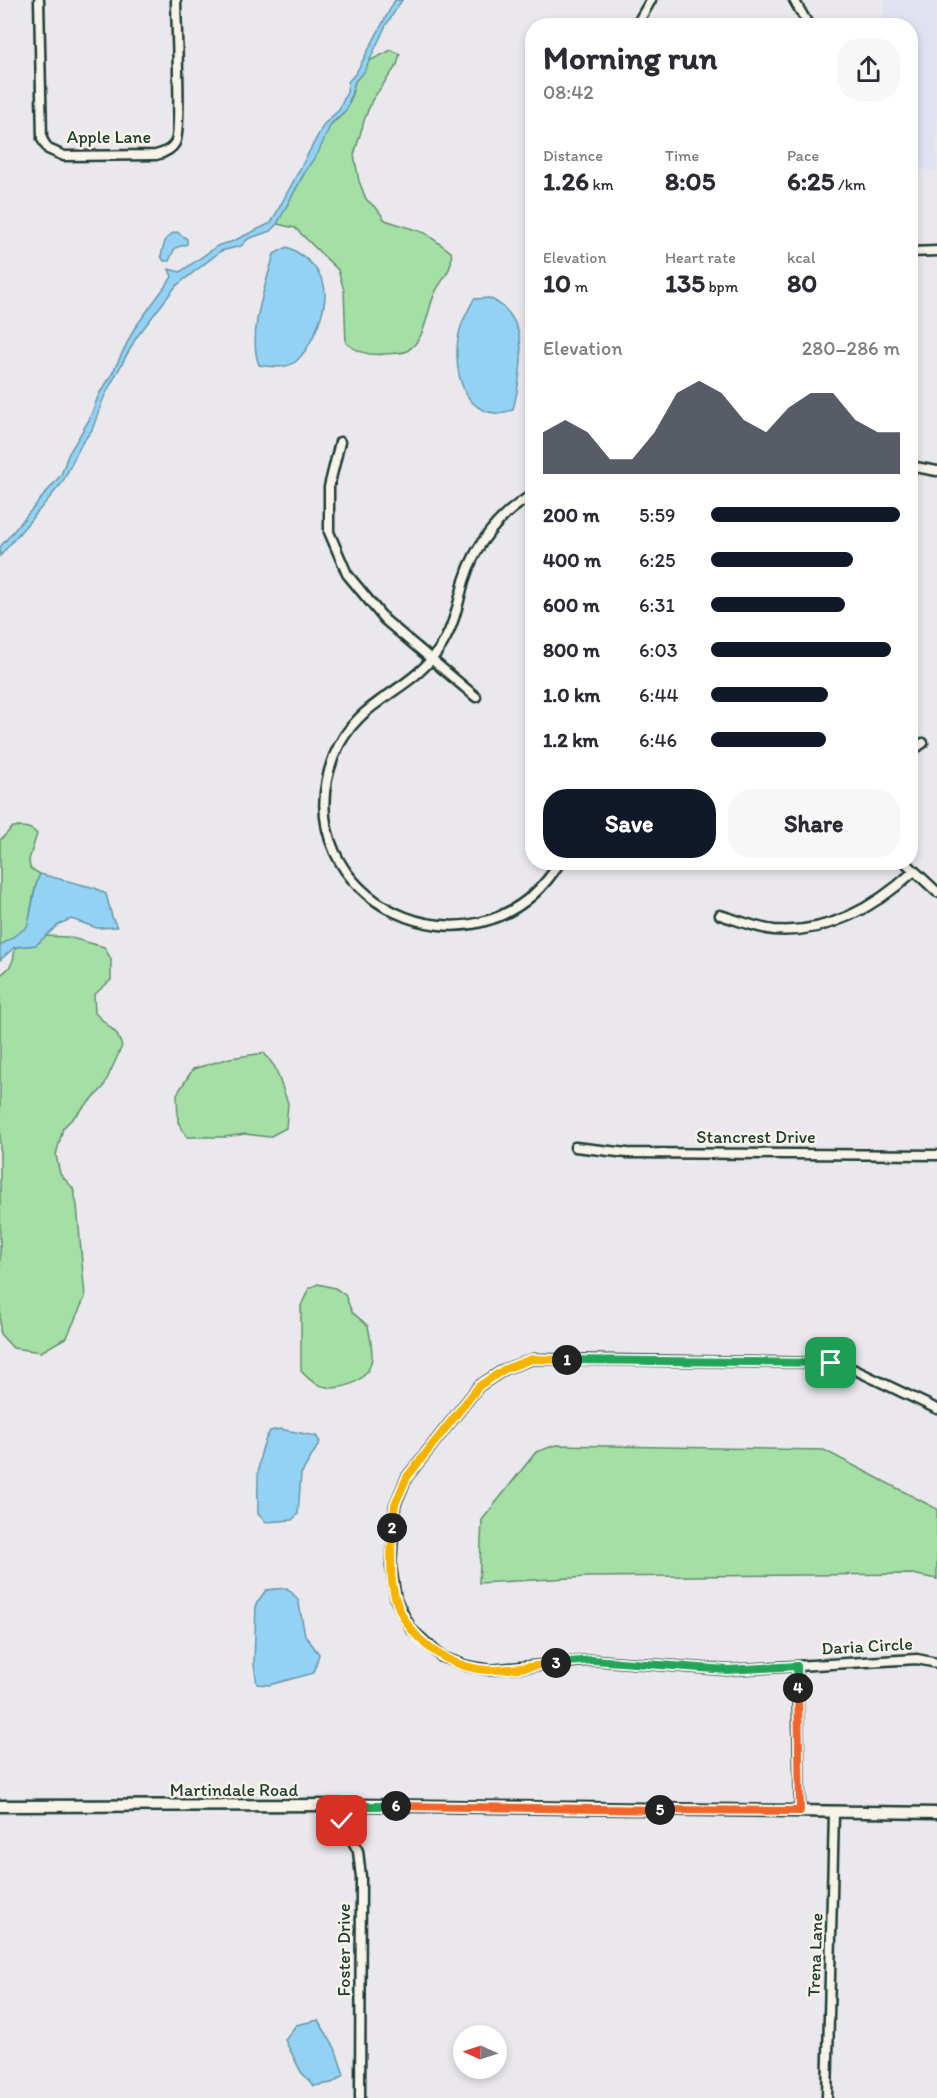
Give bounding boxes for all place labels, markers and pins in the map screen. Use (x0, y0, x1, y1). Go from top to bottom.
pin (805, 1337, 856, 1388)
pin: 1 (552, 1345, 582, 1375)
pin: 2 (377, 1513, 407, 1543)
pin: 3 (541, 1648, 571, 1678)
pin: 4 (783, 1673, 813, 1703)
pin: 6 (381, 1791, 411, 1821)
pin (316, 1795, 367, 1846)
pin: 5 (645, 1795, 675, 1825)

